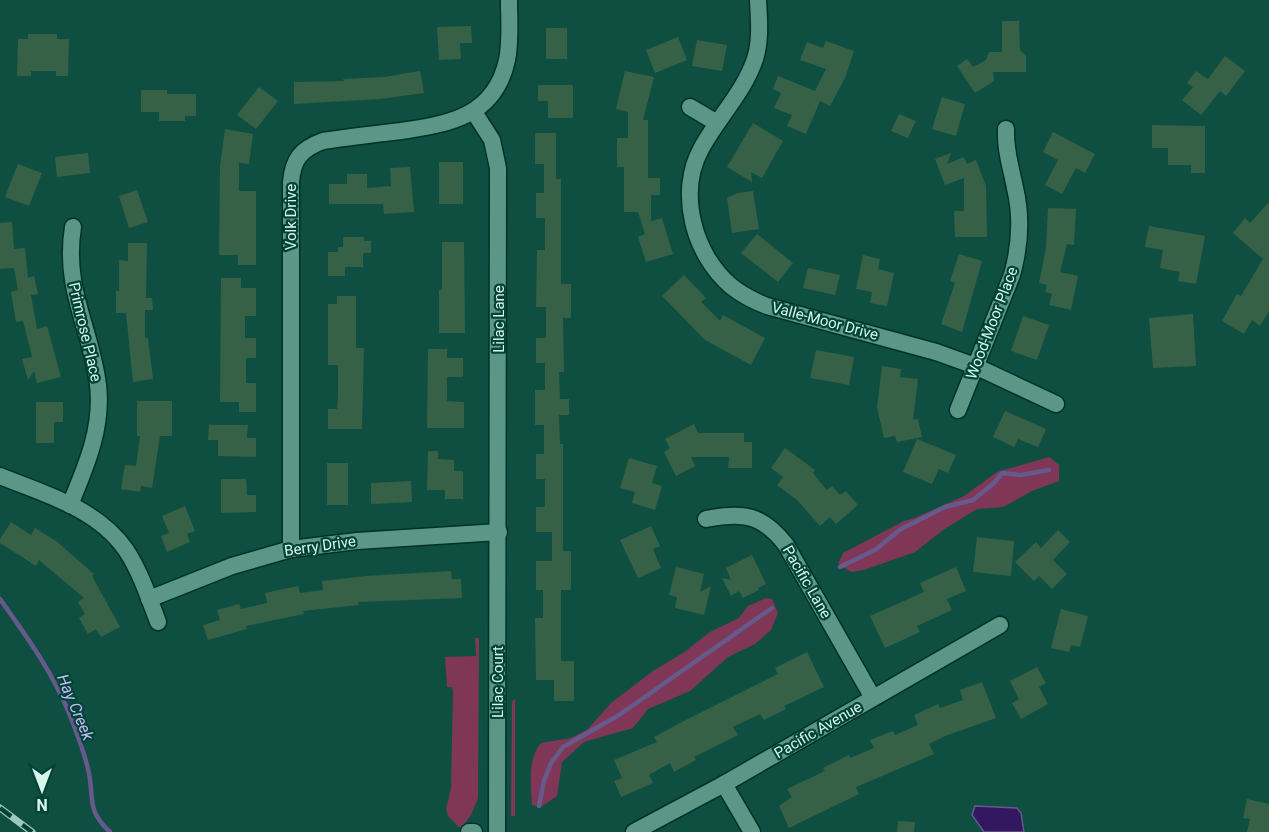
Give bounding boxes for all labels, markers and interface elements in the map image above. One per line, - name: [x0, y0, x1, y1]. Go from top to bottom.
- street label: Volk Drive: [282, 184, 300, 250]
- street label: Wood-Moor Place: [962, 264, 1022, 382]
- street label: Primrose Place: [65, 281, 105, 383]
- street label: Lilac Lane: [490, 285, 508, 353]
- street label: Valle-Moor Drive: [770, 298, 880, 344]
- street label: Berry Drive: [283, 532, 357, 560]
- street label: Pacific Lane: [779, 542, 835, 622]
- street label: Lilac Court: [489, 646, 507, 718]
- water label: Hay Creek: [53, 671, 98, 744]
- street label: Pacific Avenue: [771, 698, 865, 762]
- north arrow: [12, 760, 72, 820]
- text: N: [36, 795, 48, 814]

